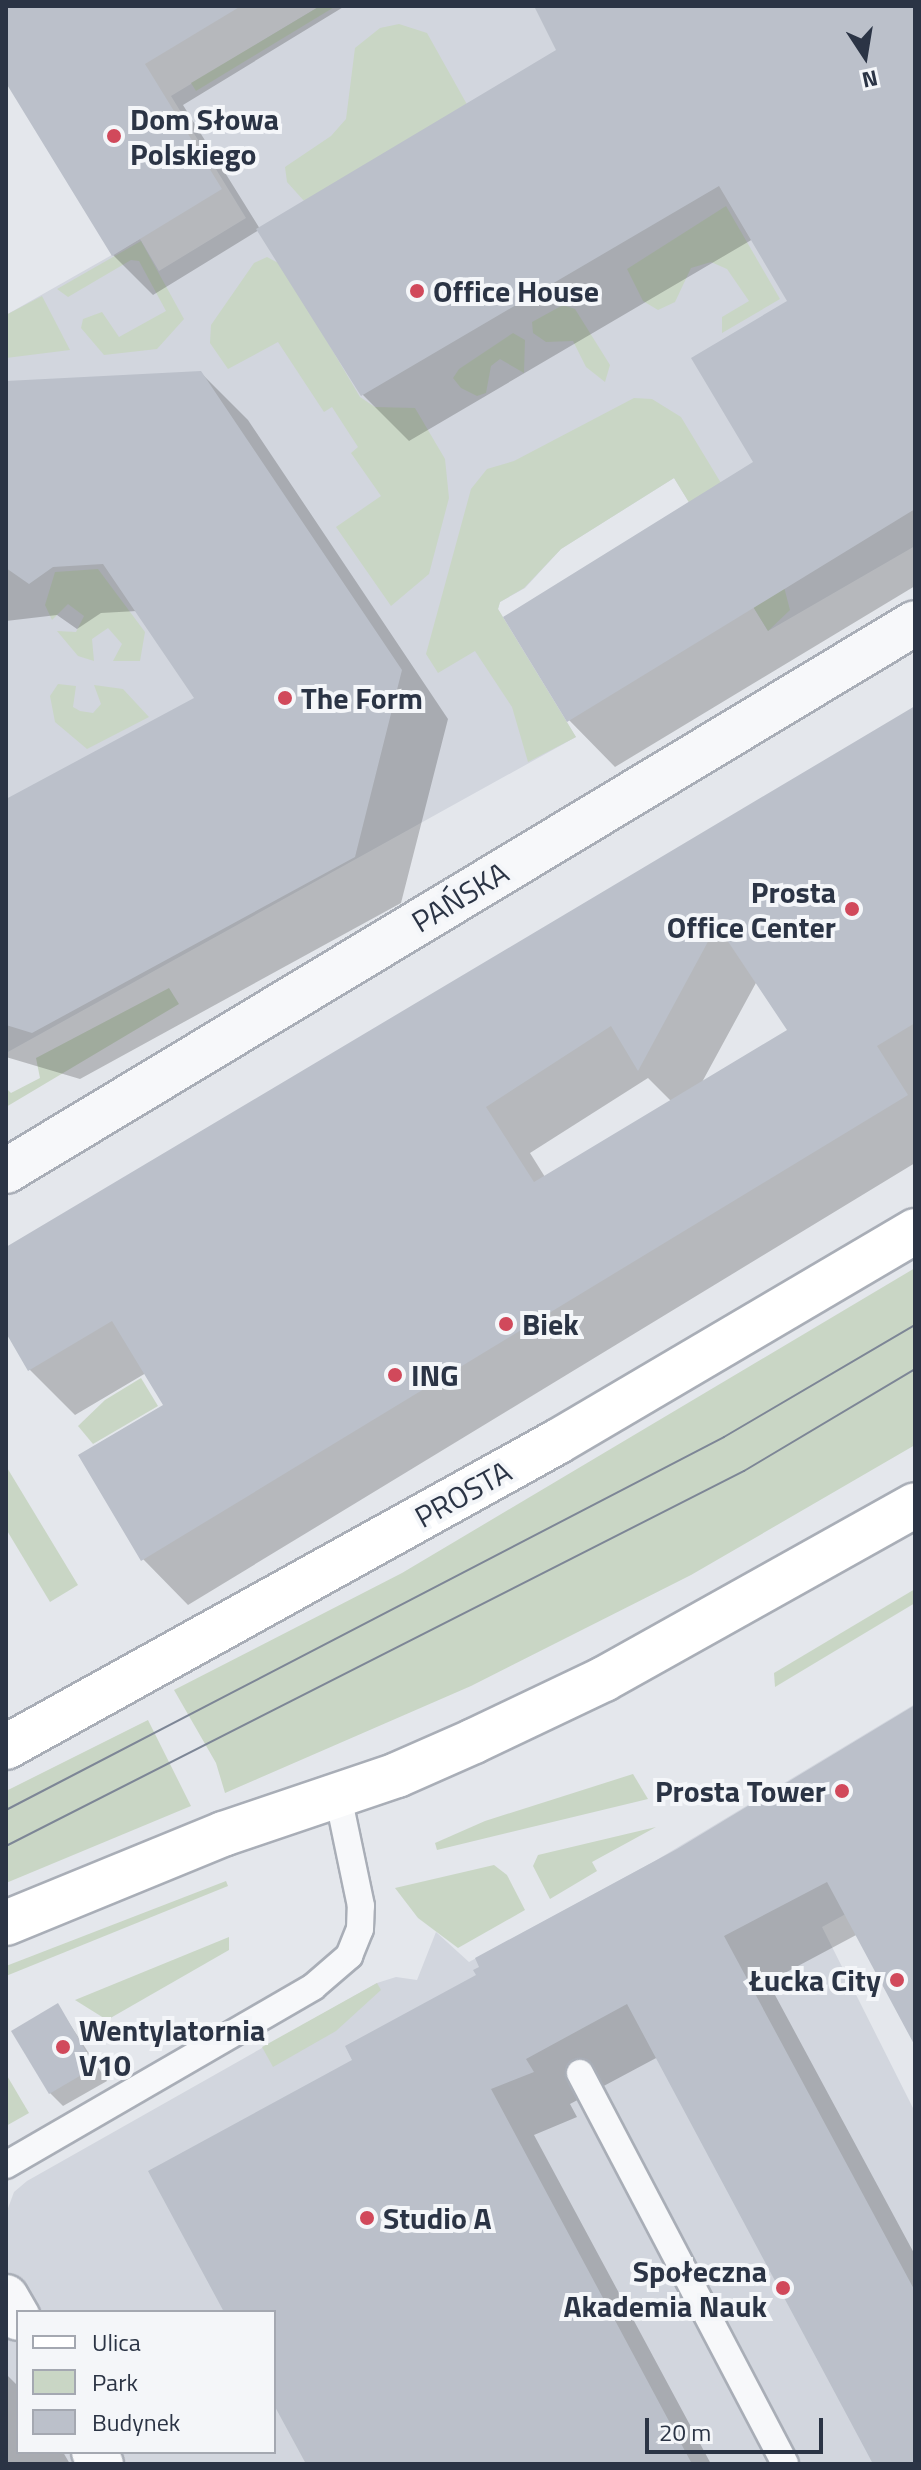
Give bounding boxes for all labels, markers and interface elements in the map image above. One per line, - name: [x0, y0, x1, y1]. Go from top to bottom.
- north arrow: [825, 16, 905, 96]
- text: N: [859, 61, 881, 98]
- place label: Dom Słowa Polskiego: [130, 101, 279, 172]
- marker: Dom Słowa Polskiego: [105, 127, 123, 145]
- place label: Office House: [433, 273, 599, 309]
- marker: Office House: [408, 282, 426, 300]
- place label: The Form: [301, 680, 423, 716]
- marker: The Form: [276, 689, 294, 707]
- street label: PAŃSKA: [405, 854, 515, 940]
- place label: Prosta Office Center: [667, 874, 836, 944]
- marker: Prosta Office Center: [843, 900, 861, 918]
- place label: Biek: [522, 1306, 579, 1342]
- marker: Biek: [497, 1315, 515, 1333]
- place label: ING: [411, 1357, 459, 1393]
- marker: ING: [386, 1366, 404, 1384]
- street label: PROSTA: [409, 1453, 517, 1535]
- place label: Prosta Tower: [655, 1773, 826, 1809]
- marker: Prosta Tower: [833, 1782, 851, 1800]
- place label: Łucka City: [749, 1962, 881, 1998]
- marker: Łucka City: [888, 1971, 906, 1989]
- place label: Wentylatornia V10: [79, 2012, 265, 2082]
- marker: Wentylatornia V10: [54, 2038, 72, 2056]
- place label: Studio A: [383, 2200, 492, 2236]
- marker: Studio A: [358, 2209, 376, 2227]
- place label: Społeczna Akademia Nauk: [563, 2253, 767, 2324]
- marker: Społeczna Akademia Nauk: [774, 2279, 792, 2297]
- legend: [16, 2310, 276, 2454]
- text: Ulica: [92, 2324, 141, 2360]
- text: Park: [92, 2364, 138, 2400]
- scale bar: [649, 2402, 827, 2452]
- text: Budynek: [92, 2404, 180, 2440]
- text: 20 m: [659, 2414, 711, 2450]

